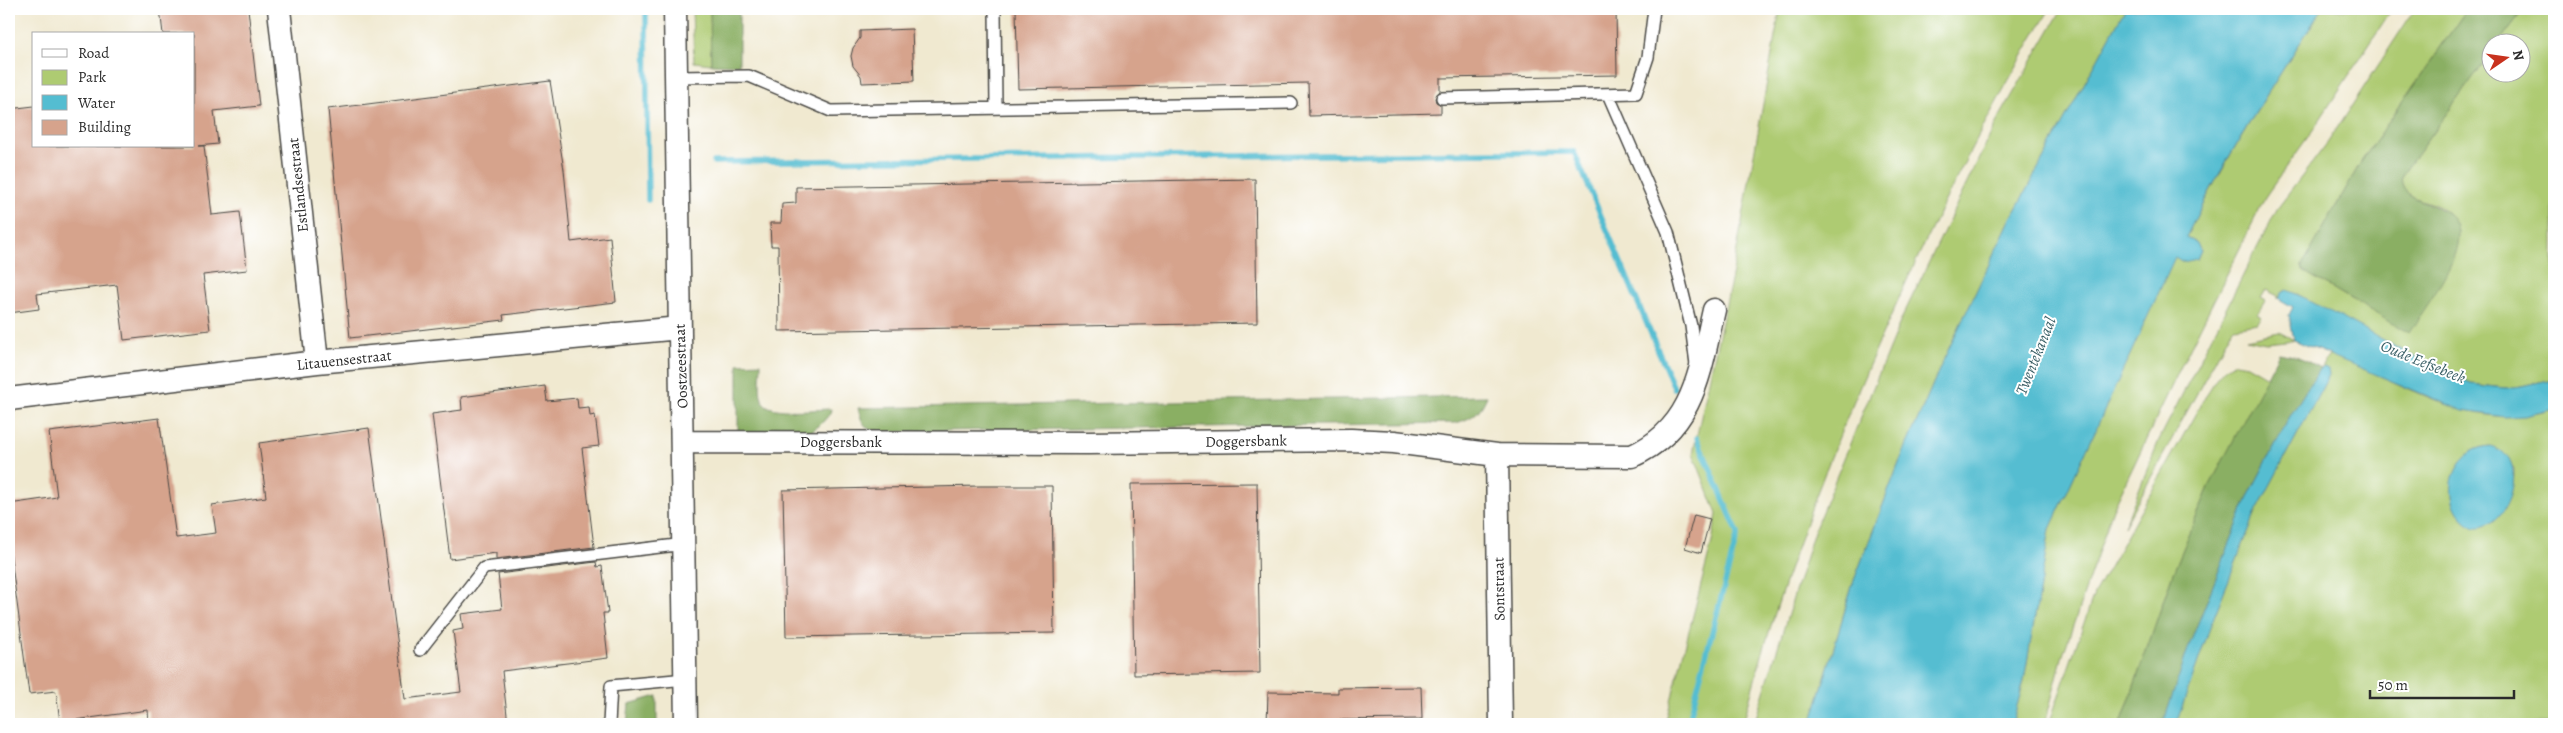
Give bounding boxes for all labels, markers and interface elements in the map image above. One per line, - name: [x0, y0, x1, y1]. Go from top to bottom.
- legend: [32, 32, 195, 148]
- north arrow: [2480, 32, 2530, 82]
- text: Road: [78, 43, 110, 63]
- text: N: [2508, 48, 2529, 62]
- text: Park: [78, 67, 107, 87]
- text: Water: [77, 93, 115, 113]
- text: Building: [78, 117, 131, 137]
- street label: Estlandsestraat: [283, 137, 313, 233]
- water label: Twentekanaal: [2010, 314, 2062, 398]
- street label: Oostzeestraat: [670, 323, 692, 409]
- water label: Oude Eefsebeek: [2377, 335, 2469, 389]
- street label: Litauensestraat: [296, 345, 392, 375]
- street label: Doggersbank: [1205, 430, 1288, 452]
- street label: Doggersbank: [800, 432, 882, 452]
- street label: Sontstraat: [1488, 557, 1510, 621]
- scale bar: [2370, 668, 2514, 700]
- text: 50 m: [2378, 675, 2408, 695]

